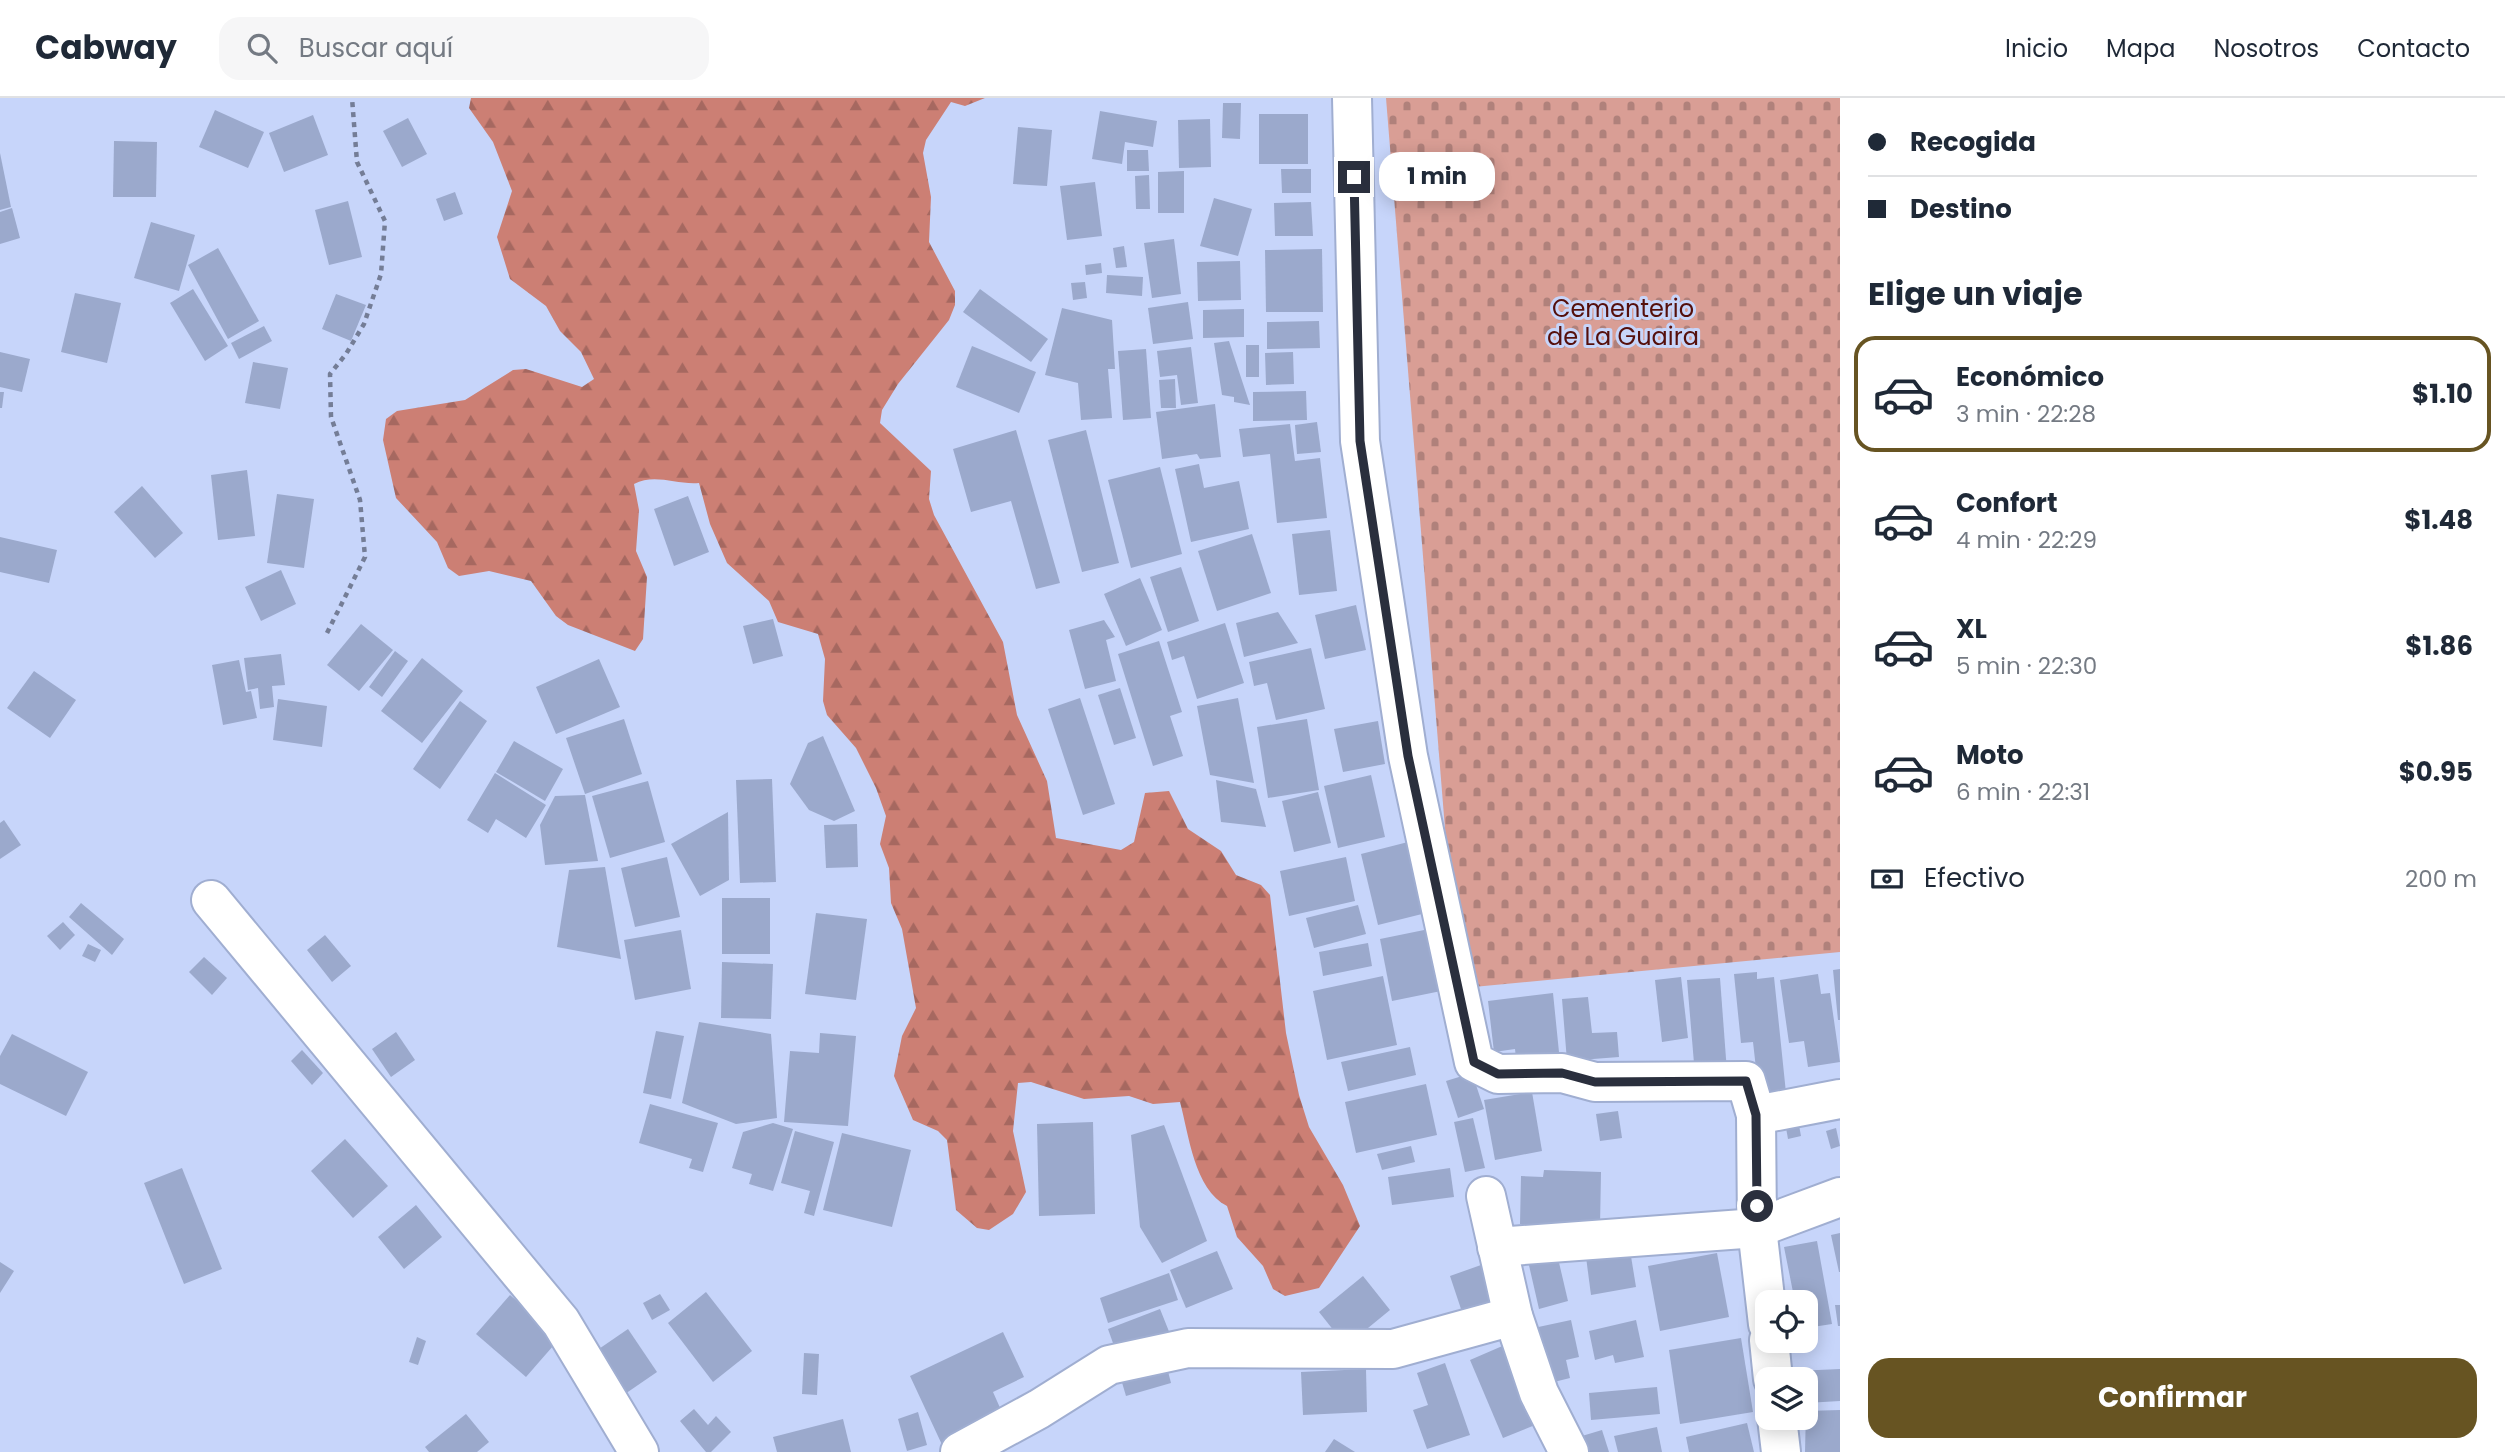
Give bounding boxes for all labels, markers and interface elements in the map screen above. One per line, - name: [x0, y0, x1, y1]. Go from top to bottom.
- search box: [219, 17, 709, 80]
- text: Cabway: [35, 24, 177, 71]
- icon: search: [243, 29, 281, 67]
- text: Buscar aquí: [299, 30, 453, 66]
- text: Inicio: [2005, 32, 2068, 65]
- text: Mapa: [2106, 32, 2175, 65]
- text: Nosotros: [2213, 32, 2319, 65]
- text: Contacto: [2357, 32, 2470, 65]
- text: Recogida: [1910, 124, 2036, 160]
- callout: 1 min: [1378, 153, 1494, 202]
- text: 1 min: [1407, 160, 1467, 192]
- route end: [1338, 161, 1370, 193]
- text: Destino: [1910, 191, 2012, 227]
- text: Elige un viaje: [1868, 271, 2083, 316]
- park label: Cementerio de La Guaira: [1547, 292, 1699, 353]
- text: Económico: [1956, 359, 2104, 395]
- icon: car: [1872, 363, 1935, 426]
- text: $1.10: [2412, 376, 2473, 412]
- text: 3 min · 22:28: [1956, 398, 2096, 430]
- text: Confort: [1956, 485, 2058, 521]
- icon: car: [1872, 489, 1935, 552]
- text: $1.48: [2404, 502, 2473, 538]
- text: 4 min · 22:29: [1956, 524, 2097, 556]
- text: XL: [1956, 611, 1987, 647]
- icon: car: [1872, 615, 1935, 678]
- text: $1.86: [2405, 628, 2473, 664]
- text: 5 min · 22:30: [1956, 650, 2097, 682]
- text: Moto: [1956, 737, 2024, 773]
- icon: car: [1872, 741, 1935, 804]
- text: $0.95: [2399, 754, 2473, 790]
- text: 6 min · 22:31: [1956, 776, 2090, 808]
- icon: cash: [1868, 860, 1906, 898]
- text: Efectivo: [1924, 860, 2025, 896]
- text: 200 m: [2405, 863, 2477, 895]
- route start: [1741, 1190, 1773, 1222]
- map controls: [1755, 1290, 1818, 1430]
- button: locate: [1755, 1290, 1818, 1353]
- button: Confirmar: [1868, 1358, 2477, 1438]
- button: layers: [1755, 1367, 1818, 1430]

